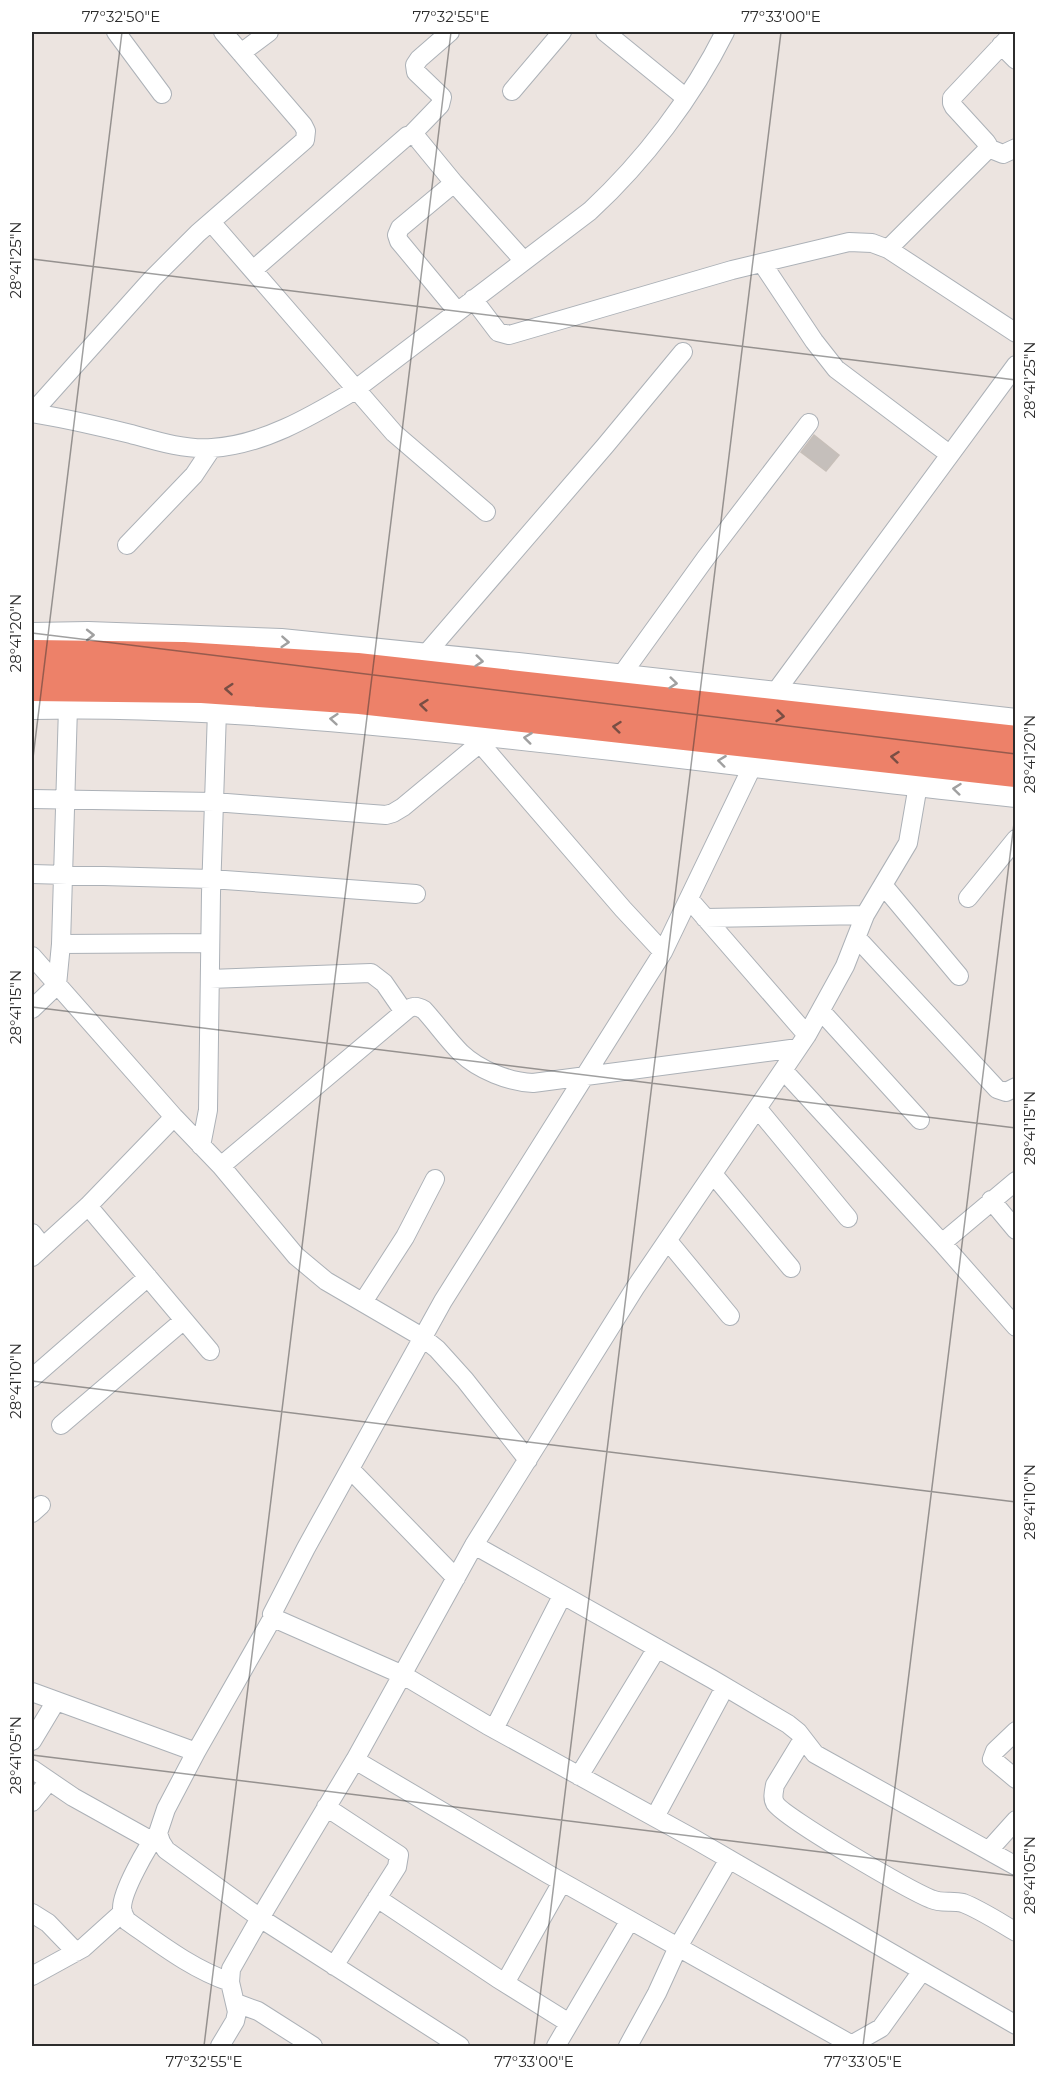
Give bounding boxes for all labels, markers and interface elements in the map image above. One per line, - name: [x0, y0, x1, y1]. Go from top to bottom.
- text: 77°32'50"E: [82, 7, 160, 26]
- text: 77°32'55"E: [413, 7, 489, 26]
- text: 77°33'00"E: [741, 7, 821, 26]
- text: 28°41'25"N: [6, 222, 25, 298]
- text: 28°41'25"N: [1020, 342, 1039, 418]
- text: 28°41'20"N: [6, 594, 25, 672]
- one-way arrow: [85, 628, 94, 641]
- one-way arrow: [280, 635, 289, 648]
- one-way arrow: [474, 654, 483, 667]
- one-way arrow: [668, 676, 677, 688]
- one-way arrow: [225, 683, 234, 696]
- one-way arrow: [419, 700, 428, 712]
- one-way arrow: [775, 709, 785, 722]
- one-way arrow: [330, 713, 339, 726]
- text: 28°41'20"N: [1020, 715, 1039, 793]
- one-way arrow: [613, 721, 622, 734]
- one-way arrow: [524, 733, 533, 745]
- one-way arrow: [890, 752, 899, 764]
- one-way arrow: [717, 756, 727, 768]
- one-way arrow: [953, 783, 962, 796]
- text: 28°41'15"N: [6, 970, 25, 1044]
- text: 28°41'15"N: [1020, 1091, 1039, 1165]
- text: 28°41'10"N: [6, 1343, 25, 1419]
- text: 28°41'10"N: [1020, 1464, 1039, 1540]
- text: 28°41'05"N: [6, 1716, 25, 1794]
- text: 28°41'05"N: [1020, 1836, 1039, 1914]
- text: 77°32'55"E: [166, 2052, 242, 2071]
- text: 77°33'00"E: [494, 2052, 574, 2071]
- text: 77°33'05"E: [824, 2052, 902, 2071]

